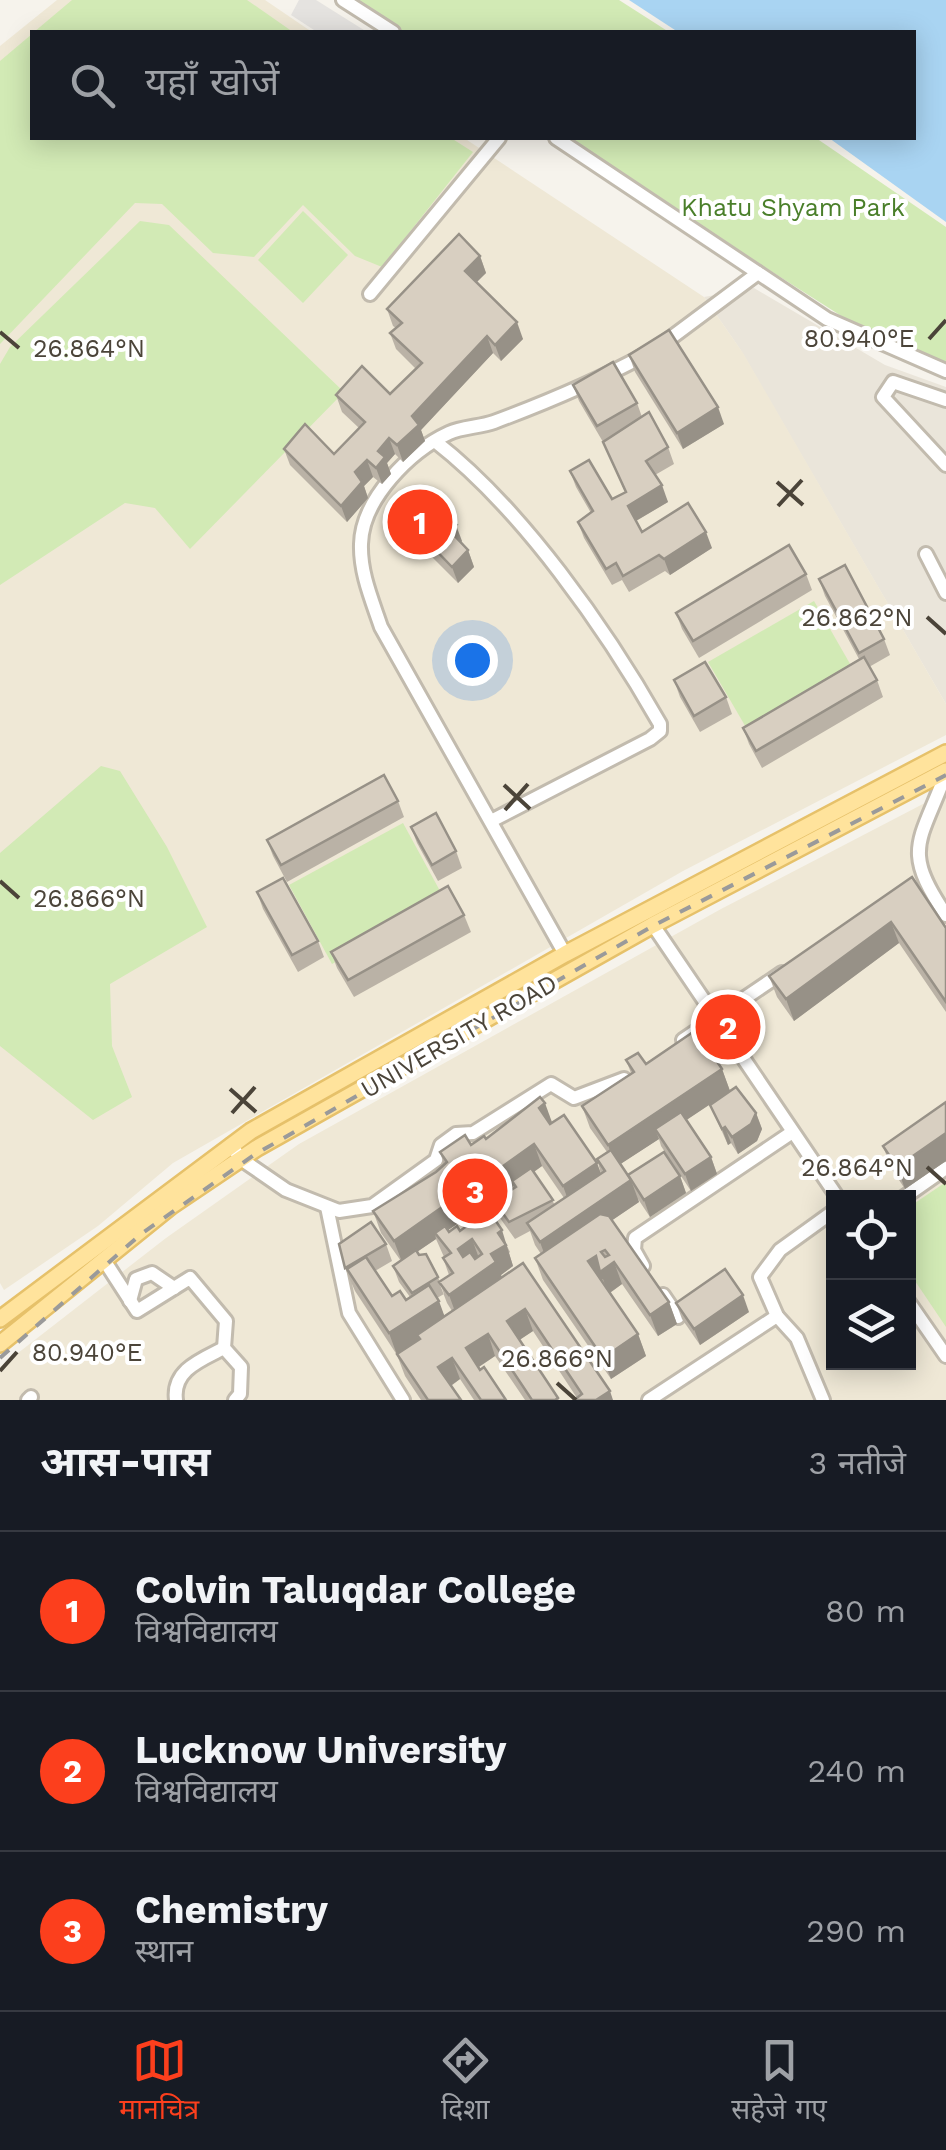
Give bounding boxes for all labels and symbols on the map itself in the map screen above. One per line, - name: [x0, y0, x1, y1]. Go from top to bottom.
- park label: Khatu Shyam Park: [681, 193, 905, 222]
- text: 80.940°E: [804, 324, 914, 353]
- text: 26.864°N: [33, 334, 145, 363]
- pin: 1: [388, 484, 452, 560]
- text: 26.862°N: [801, 603, 913, 632]
- your location: [447, 635, 498, 686]
- text: 26.866°N: [33, 884, 145, 913]
- street label: UNIVERSITY ROAD: [356, 968, 562, 1104]
- pin: 2: [696, 990, 760, 1064]
- text: 26.864°N: [801, 1153, 913, 1182]
- pin: 3: [442, 1154, 508, 1228]
- text: 80.940°E: [32, 1338, 142, 1367]
- text: 26.866°N: [501, 1344, 613, 1373]

